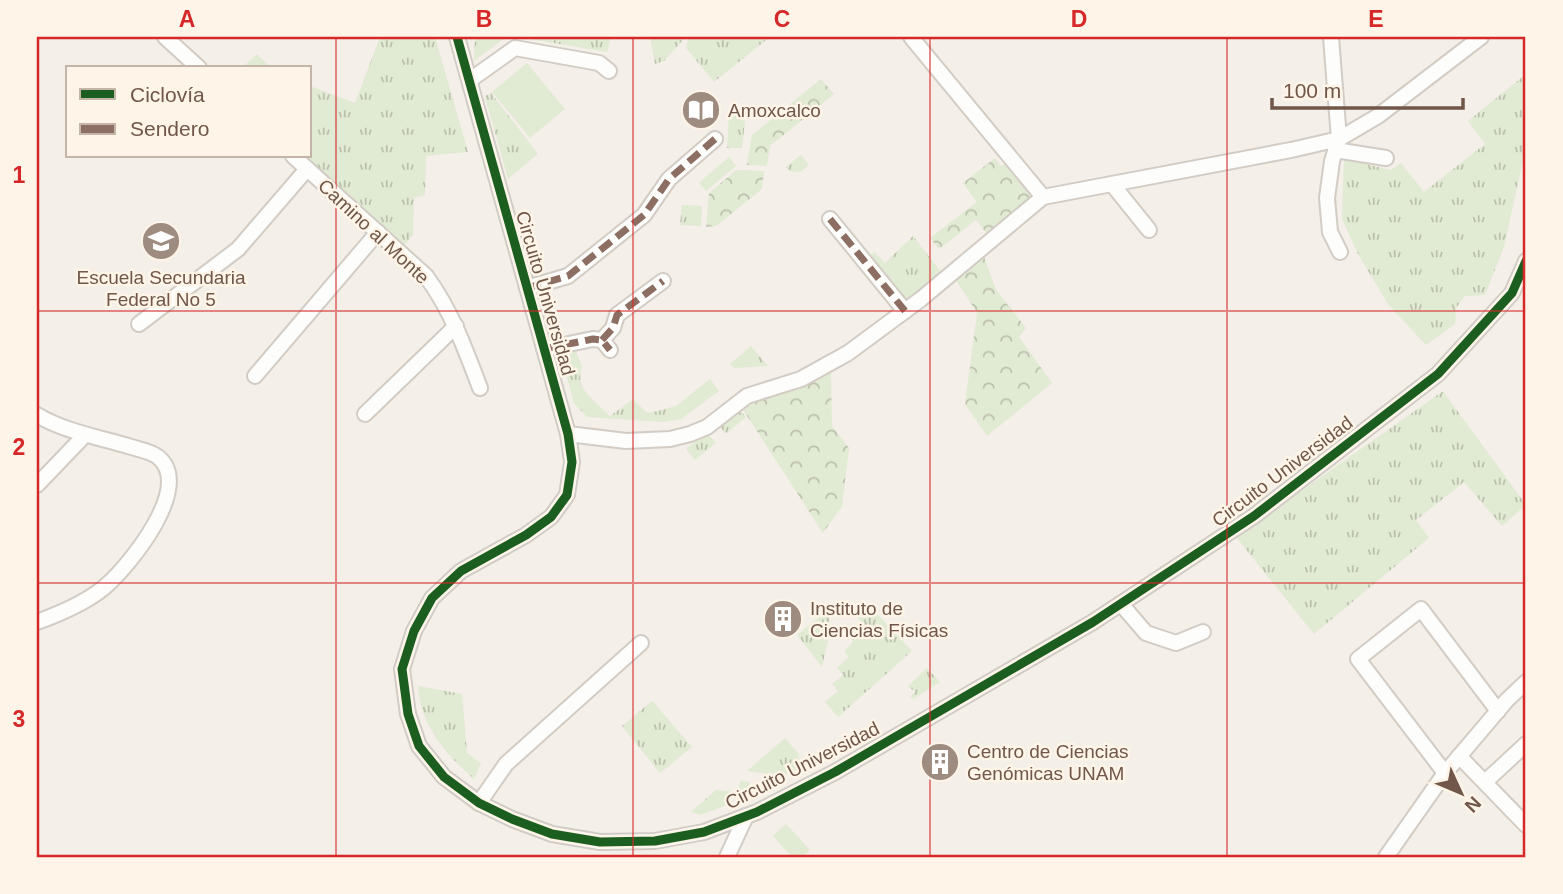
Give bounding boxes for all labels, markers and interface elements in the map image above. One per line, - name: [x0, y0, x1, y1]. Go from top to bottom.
- text: A: [179, 6, 195, 32]
- text: B: [476, 6, 492, 32]
- text: C: [774, 6, 790, 32]
- text: D: [1071, 6, 1087, 32]
- text: E: [1368, 6, 1384, 32]
- legend: [66, 66, 312, 158]
- scale bar: [1272, 66, 1463, 110]
- text: 100 m: [1283, 79, 1341, 102]
- text: Ciclovía: [130, 83, 205, 106]
- library icon: Amoxcalco: [680, 89, 722, 131]
- place label: Amoxcalco: [728, 100, 821, 121]
- text: Sendero: [130, 117, 209, 140]
- text: 1: [13, 162, 26, 188]
- street label: Camino al Monte: [314, 175, 433, 288]
- street label: Circuito Universidad: [512, 209, 579, 378]
- school or university icon: Escuela Secundaria Federal No 5: [140, 220, 182, 262]
- place label: Escuela Secundaria Federal No 5: [77, 267, 246, 310]
- street label: Circuito Universidad: [1208, 412, 1357, 531]
- text: 2: [13, 434, 25, 460]
- building icon: Instituto de Ciencias Físicas: [762, 598, 804, 640]
- place label: Instituto de Ciencias Físicas: [810, 598, 948, 641]
- text: 3: [13, 706, 25, 732]
- street label: Circuito Universidad: [722, 717, 883, 813]
- building icon: Centro de Ciencias Genómicas UNAM: [919, 741, 961, 783]
- place label: Centro de Ciencias Genómicas UNAM: [967, 741, 1129, 784]
- north arrow: [1426, 758, 1496, 828]
- text: N: [1461, 792, 1485, 817]

